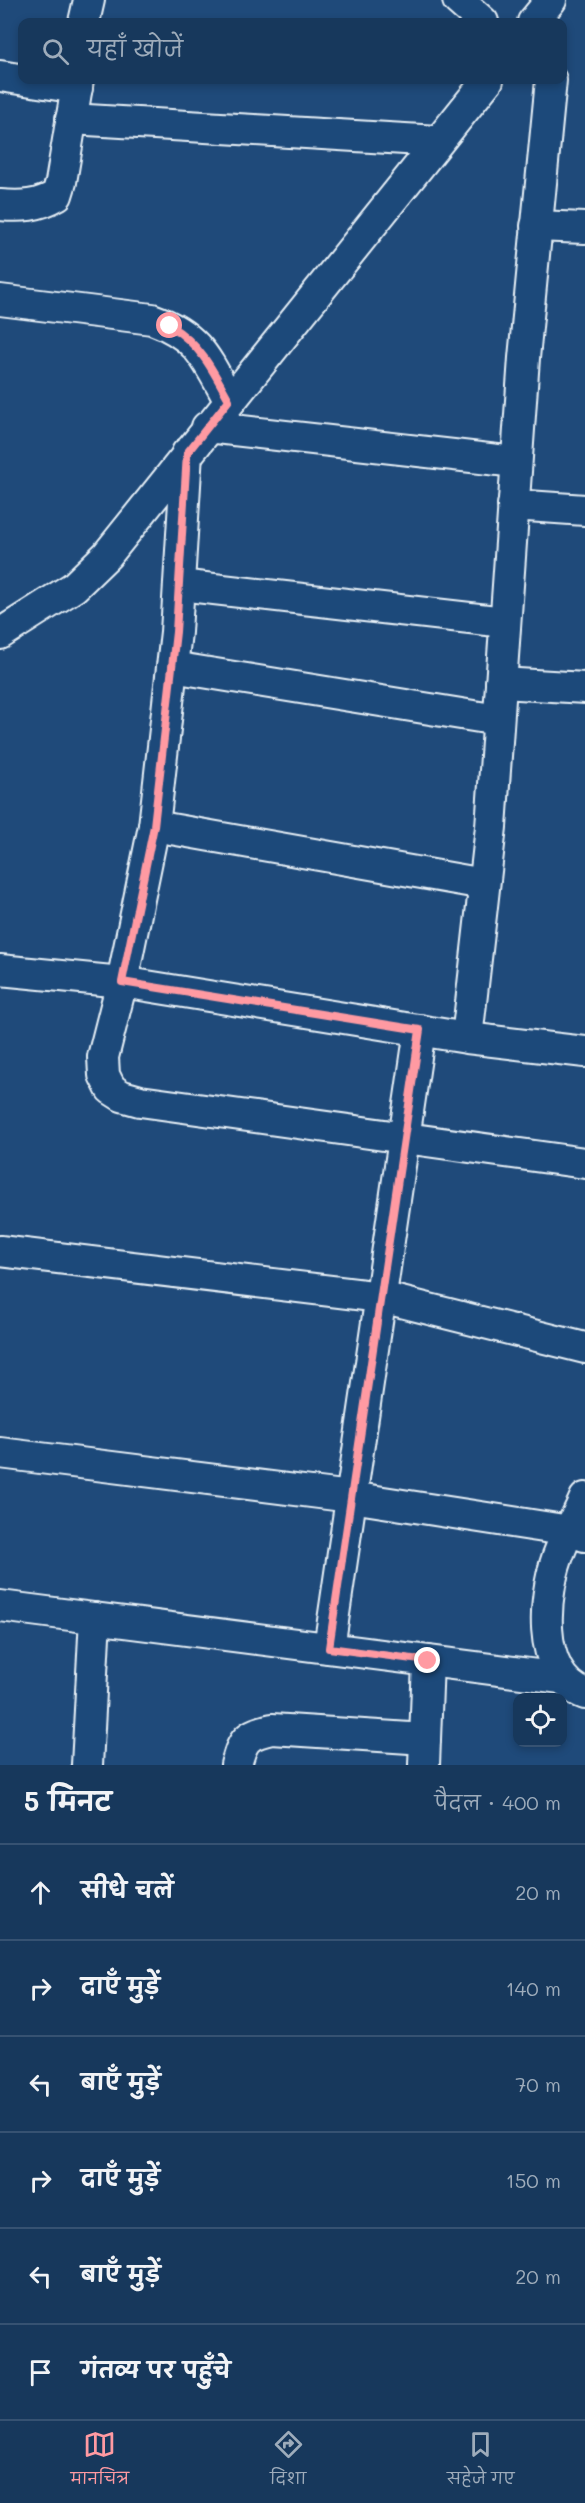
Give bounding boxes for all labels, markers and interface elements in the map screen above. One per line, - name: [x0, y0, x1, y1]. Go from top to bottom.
- search box: [18, 18, 567, 84]
- text: यहाँ खोजें: [87, 34, 183, 63]
- icon: search: [39, 35, 72, 68]
- route start: [156, 312, 182, 338]
- route end: [414, 1647, 440, 1673]
- map controls: [513, 1693, 567, 1747]
- button: locate: [513, 1693, 567, 1747]
- text: 5 मिनट: [24, 1784, 112, 1818]
- text: पैदल · 400 m: [434, 1789, 561, 1815]
- text: सीधे चलें: [81, 1875, 173, 1904]
- icon: ahead: [24, 1876, 57, 1909]
- text: 20 m: [515, 1879, 561, 1905]
- text: दाएँ मुड़ें: [81, 1971, 160, 2000]
- icon: right: [24, 1972, 57, 2005]
- text: 140 m: [506, 1975, 561, 2001]
- text: बाएँ मुड़ें: [81, 2067, 161, 2096]
- icon: left: [24, 2068, 57, 2101]
- text: 70 m: [515, 2071, 561, 2097]
- text: दाएँ मुड़ें: [81, 2163, 160, 2192]
- icon: right: [24, 2164, 57, 2197]
- text: 150 m: [506, 2167, 561, 2193]
- text: बाएँ मुड़ें: [81, 2259, 161, 2288]
- icon: left: [24, 2260, 57, 2293]
- text: 20 m: [515, 2263, 561, 2289]
- text: गंतव्य पर पहुँचे: [81, 2355, 231, 2384]
- icon: arrive: [24, 2356, 57, 2389]
- tab: मानचित्र: [70, 2428, 129, 2496]
- tab: दिशा: [270, 2428, 306, 2496]
- tab: सहेजे गए: [447, 2428, 515, 2496]

